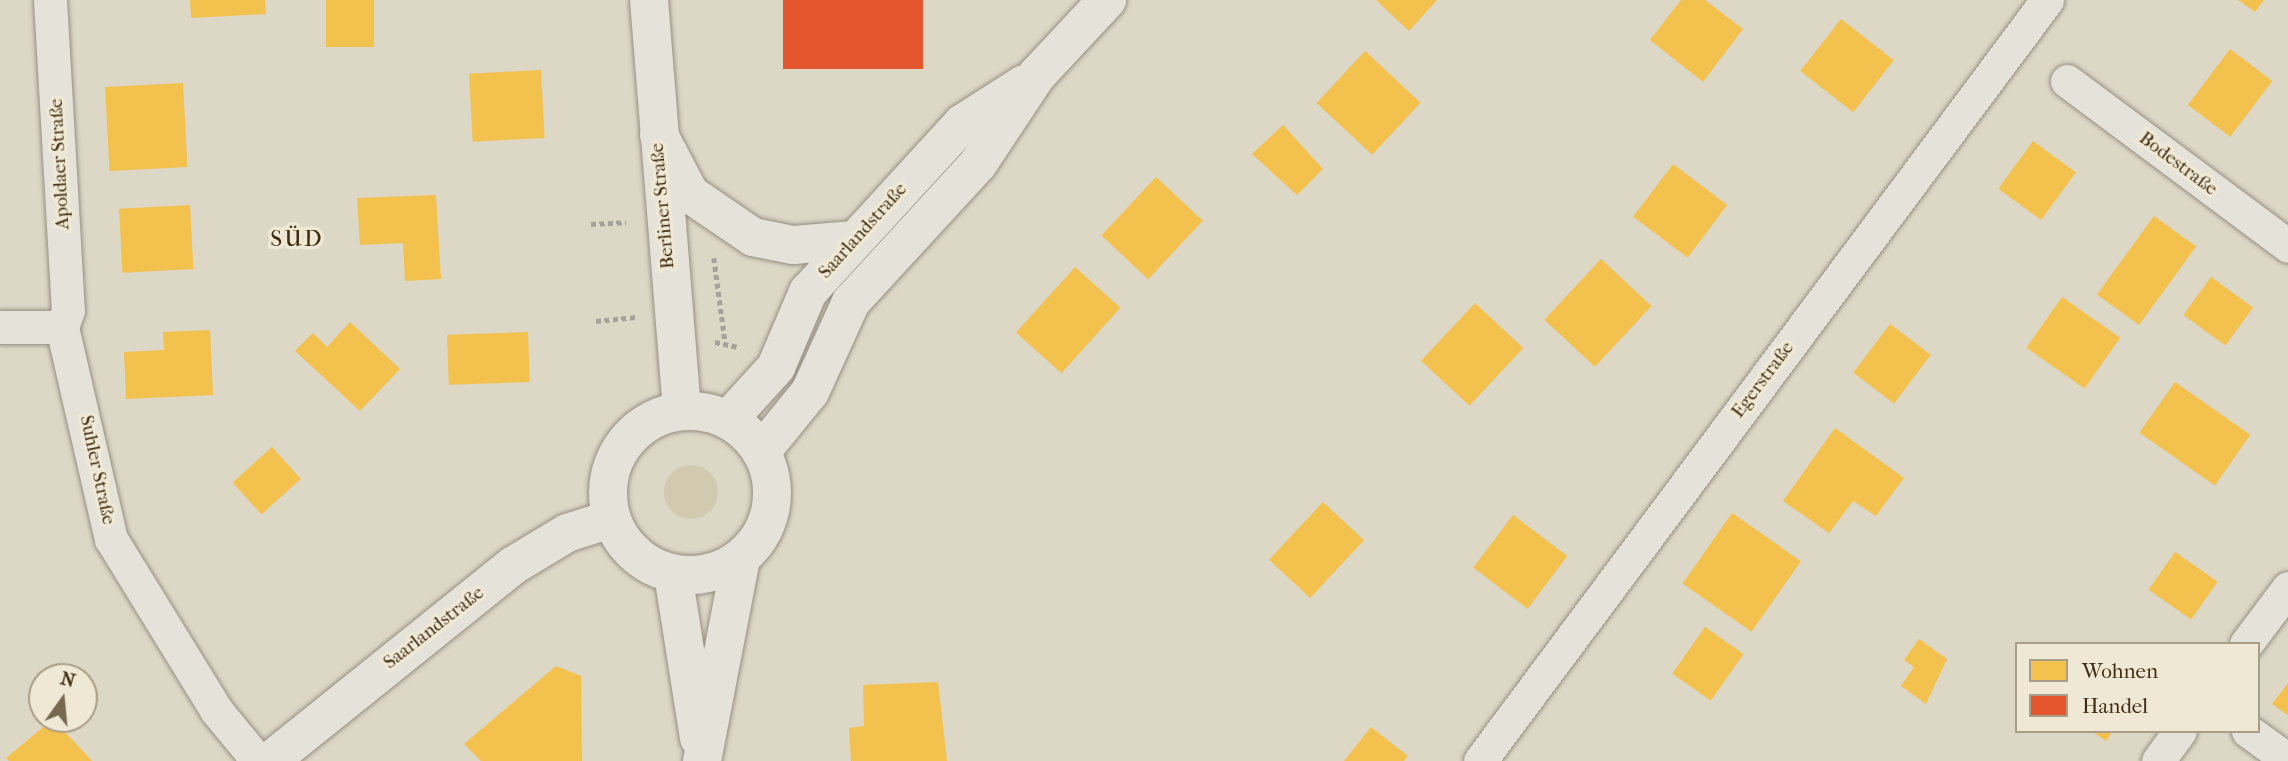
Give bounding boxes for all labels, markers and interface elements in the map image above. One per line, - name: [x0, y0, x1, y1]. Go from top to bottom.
- street label: Apoldaer Straße: [45, 98, 75, 230]
- street label: Bodestraße: [2134, 127, 2222, 201]
- street label: Berliner Straße: [646, 142, 680, 270]
- street label: Saarlandstraße: [814, 178, 912, 284]
- district label: SÜD: [271, 225, 323, 253]
- street label: Egerstraße: [1727, 337, 1799, 423]
- street label: Suhler Straße: [74, 413, 120, 527]
- street label: Saarlandstraße: [379, 582, 489, 674]
- legend: [2015, 642, 2260, 733]
- text: Wohnen: [2082, 659, 2158, 683]
- north arrow: [28, 663, 98, 733]
- text: N: [58, 667, 78, 692]
- text: Handel: [2082, 694, 2148, 718]

